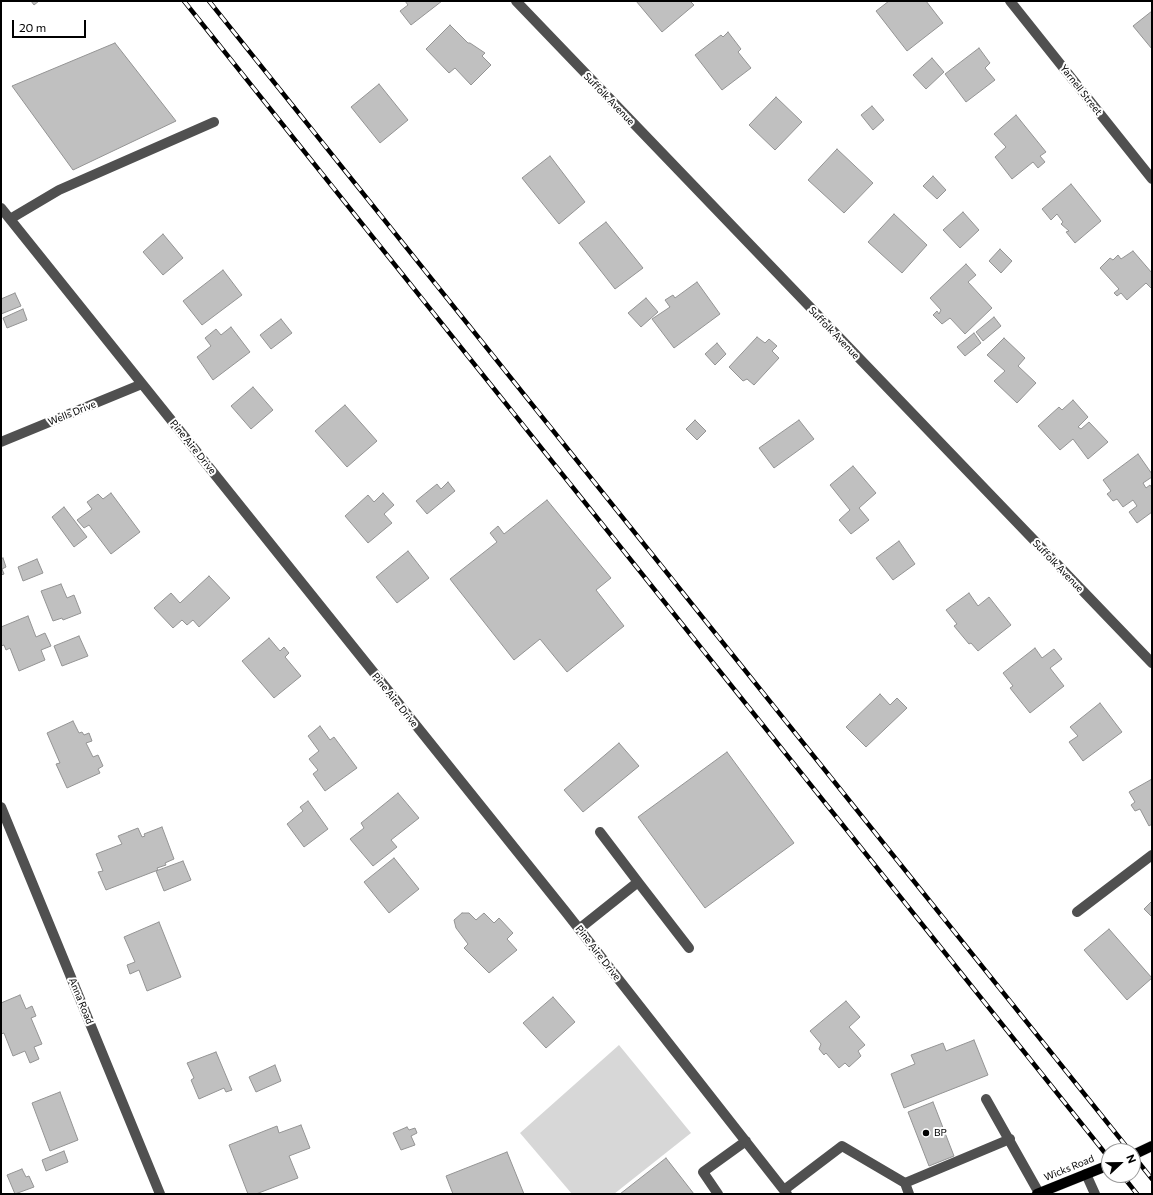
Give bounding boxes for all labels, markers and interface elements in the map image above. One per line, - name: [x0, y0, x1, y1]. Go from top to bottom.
- scale bar: [14, 12, 88, 38]
- text: 20 m: [19, 20, 46, 34]
- street label: Yarnell Street: [1057, 62, 1105, 118]
- street label: Suffolk Avenue: [581, 70, 637, 128]
- street label: Suffolk Avenue: [806, 304, 862, 362]
- street label: Wells Drive: [46, 398, 98, 428]
- street label: Pine Aire Drive: [167, 417, 219, 477]
- street label: Suffolk Avenue: [1030, 537, 1086, 595]
- street label: Pine Aire Drive: [369, 670, 421, 730]
- street label: Pine Aire Drive: [573, 923, 623, 983]
- street label: Anna Road: [66, 976, 96, 1026]
- place label: BP: [934, 1127, 947, 1139]
- marker: BP: [921, 1128, 931, 1138]
- north arrow: [1101, 1143, 1141, 1183]
- text: N: [1124, 1152, 1139, 1165]
- street label: Wicks Road: [1042, 1153, 1096, 1183]

